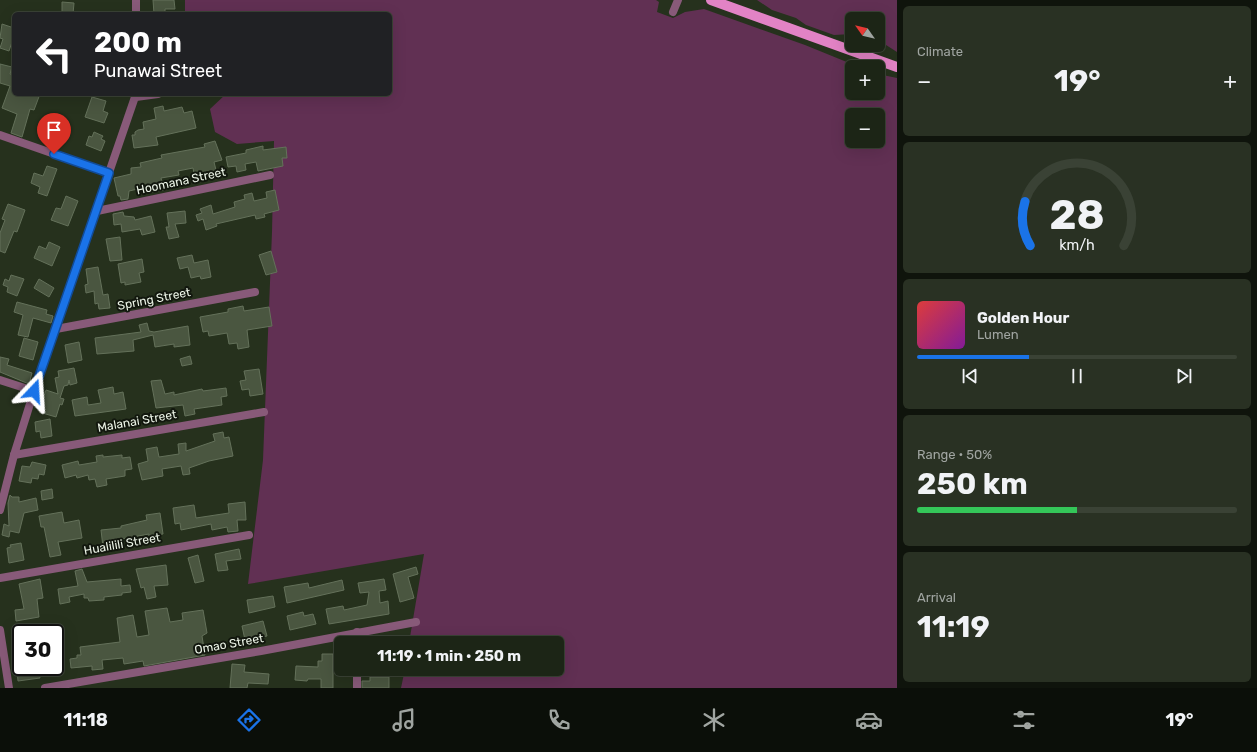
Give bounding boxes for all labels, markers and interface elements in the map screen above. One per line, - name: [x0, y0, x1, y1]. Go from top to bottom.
- north arrow: [845, 12, 885, 52]
- map controls: [845, 12, 885, 148]
- text: 200 m: [94, 26, 182, 59]
- icon: left: [28, 28, 80, 80]
- text: Climate: [917, 44, 963, 59]
- text: Punawai Street: [94, 60, 222, 82]
- button: +: [845, 60, 885, 100]
- text: 19°: [1054, 63, 1101, 99]
- text: −: [917, 68, 931, 95]
- text: +: [1223, 68, 1237, 95]
- button: −: [845, 108, 885, 148]
- pin: [37, 113, 71, 154]
- icon: arrive: [43, 119, 65, 141]
- street label: Hoomana Street: [135, 165, 227, 197]
- text: 28: [1049, 189, 1105, 238]
- text: km/h: [1059, 236, 1095, 253]
- street label: Spring Street: [116, 285, 192, 313]
- text: Golden Hour: [977, 309, 1069, 327]
- text: Lumen: [977, 327, 1019, 342]
- icon: previous: [959, 365, 981, 387]
- icon: pause: [1066, 365, 1088, 387]
- icon: next: [1173, 365, 1195, 387]
- position arrow: [13, 370, 55, 412]
- street label: Malanai Street: [96, 407, 178, 435]
- text: Range · 50%: [917, 447, 992, 462]
- text: 250 km: [917, 466, 1028, 502]
- street label: Hualilili Street: [83, 530, 162, 558]
- text: Arrival: [917, 590, 956, 605]
- text: 11:19: [917, 609, 990, 645]
- speed limit sign: 30: [12, 624, 64, 676]
- street label: Omao Street: [193, 631, 265, 657]
- text: 11:19 · 1 min · 250 m: [377, 647, 521, 665]
- icon: directions: [235, 706, 263, 734]
- icon: music: [390, 706, 418, 734]
- icon: phone: [545, 706, 573, 734]
- icon: climate: [700, 706, 728, 734]
- icon: car: [855, 706, 883, 734]
- icon: filters: [1010, 706, 1038, 734]
- text: 11:18: [64, 709, 108, 731]
- text: 19°: [1165, 709, 1193, 731]

